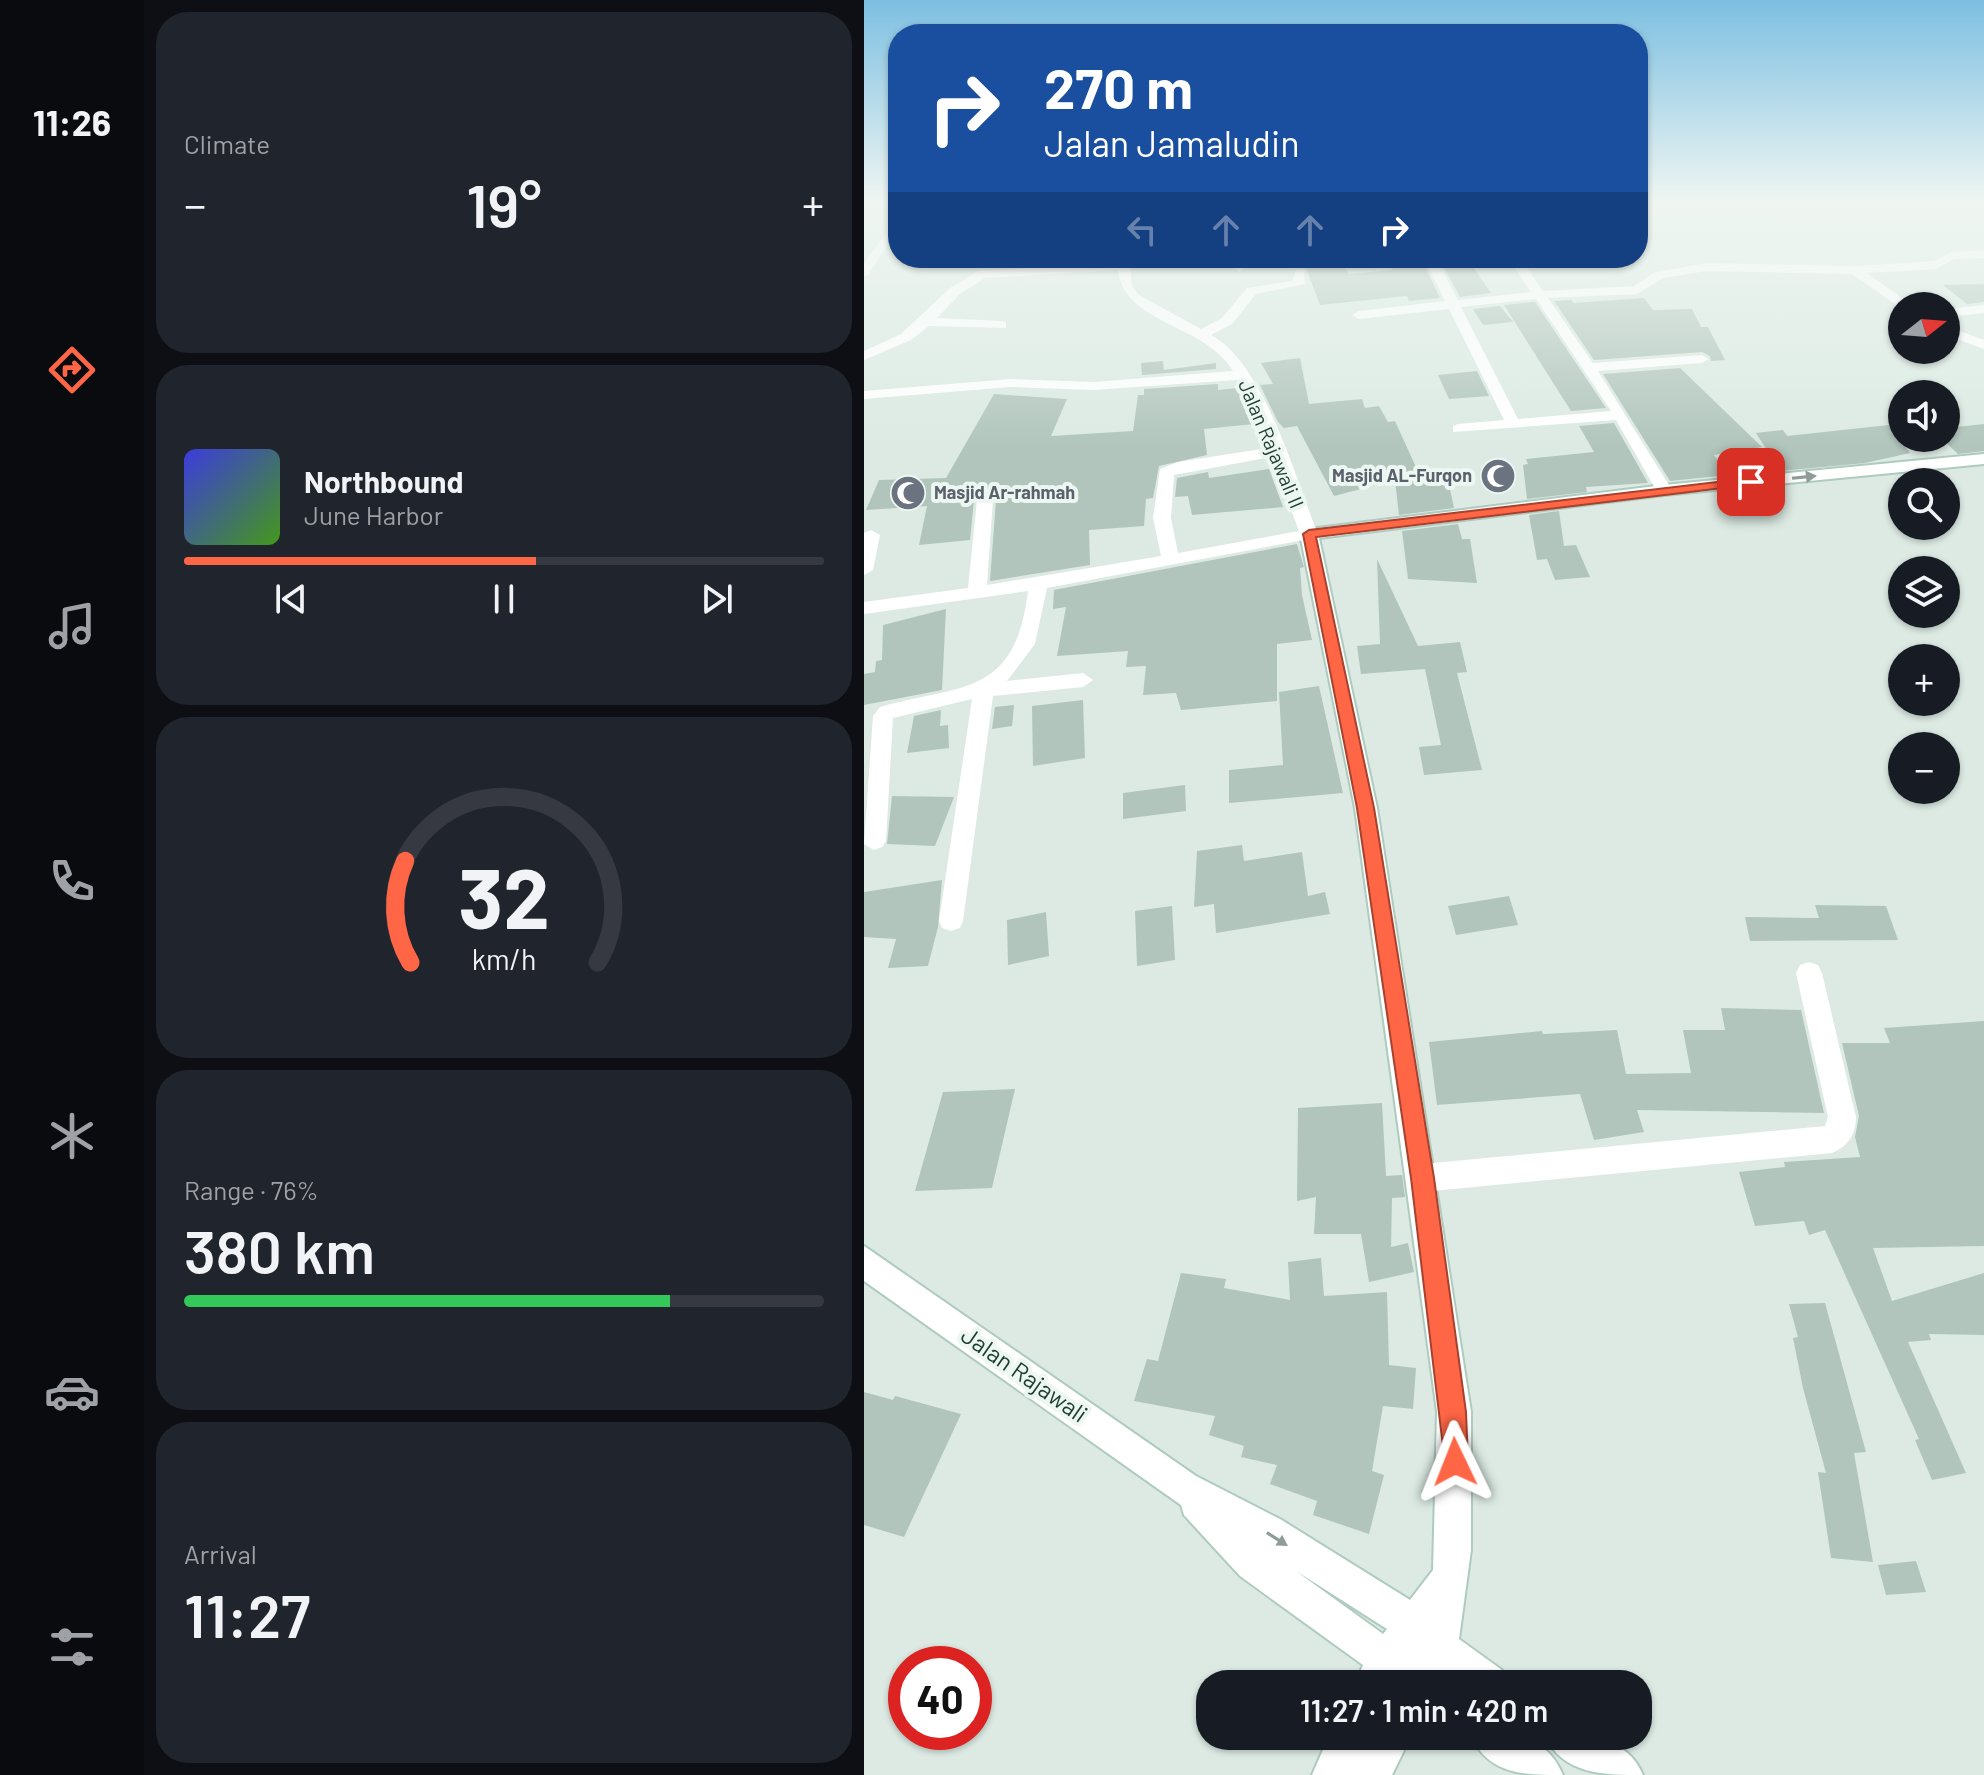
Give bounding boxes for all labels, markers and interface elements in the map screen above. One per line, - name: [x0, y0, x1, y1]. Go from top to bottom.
- text: 270 m: [1044, 53, 1193, 120]
- icon: right: [912, 56, 1016, 160]
- text: 11:26: [33, 100, 111, 143]
- text: Jalan Jamaludin: [1044, 121, 1300, 164]
- text: Climate: [184, 128, 270, 159]
- text: 19°: [466, 168, 542, 240]
- text: −: [184, 177, 206, 230]
- text: +: [802, 177, 824, 230]
- icon: left: [1120, 208, 1164, 252]
- icon: ahead: [1204, 208, 1248, 252]
- icon: ahead: [1288, 208, 1332, 252]
- icon: right: [1372, 208, 1416, 252]
- north arrow: [1888, 292, 1960, 364]
- map controls: [1888, 292, 1960, 804]
- icon: directions: [44, 342, 100, 398]
- street label: Jalan Rajawali II: [1234, 376, 1310, 511]
- button: sound: [1888, 380, 1960, 452]
- pin: [1717, 448, 1785, 516]
- mosque icon: Masjid AL-Furqon: [1479, 457, 1517, 495]
- icon: arrive: [1729, 460, 1773, 504]
- text: Northbound: [304, 463, 463, 499]
- place label: Masjid AL-Furqon: [1332, 464, 1472, 486]
- button: search: [1888, 468, 1960, 540]
- one-way arrow: [1792, 470, 1817, 483]
- mosque icon: Masjid Ar-rahmah: [889, 474, 927, 512]
- place label: Masjid Ar-rahmah: [934, 481, 1075, 503]
- text: June Harbor: [304, 499, 443, 530]
- button: layers: [1888, 556, 1960, 628]
- icon: previous: [269, 577, 313, 621]
- icon: pause: [482, 577, 526, 621]
- icon: next: [695, 577, 739, 621]
- icon: music: [44, 598, 100, 654]
- button: +: [1888, 644, 1960, 716]
- button: −: [1888, 732, 1960, 804]
- text: 32: [458, 846, 550, 946]
- icon: phone: [44, 853, 100, 909]
- text: km/h: [472, 942, 536, 977]
- icon: climate: [44, 1108, 100, 1164]
- text: Range · 76%: [184, 1174, 319, 1205]
- text: 380 km: [184, 1214, 375, 1286]
- street label: Jalan Rajawali: [956, 1320, 1094, 1428]
- icon: car: [44, 1364, 100, 1420]
- position arrow: [1413, 1420, 1497, 1504]
- one-way arrow: [1266, 1532, 1288, 1546]
- text: Arrival: [184, 1538, 257, 1569]
- text: 11:27: [184, 1578, 310, 1650]
- icon: filters: [44, 1619, 100, 1675]
- speed limit sign: 40: [888, 1646, 992, 1750]
- text: 11:27 · 1 min · 420 m: [1300, 1692, 1548, 1728]

